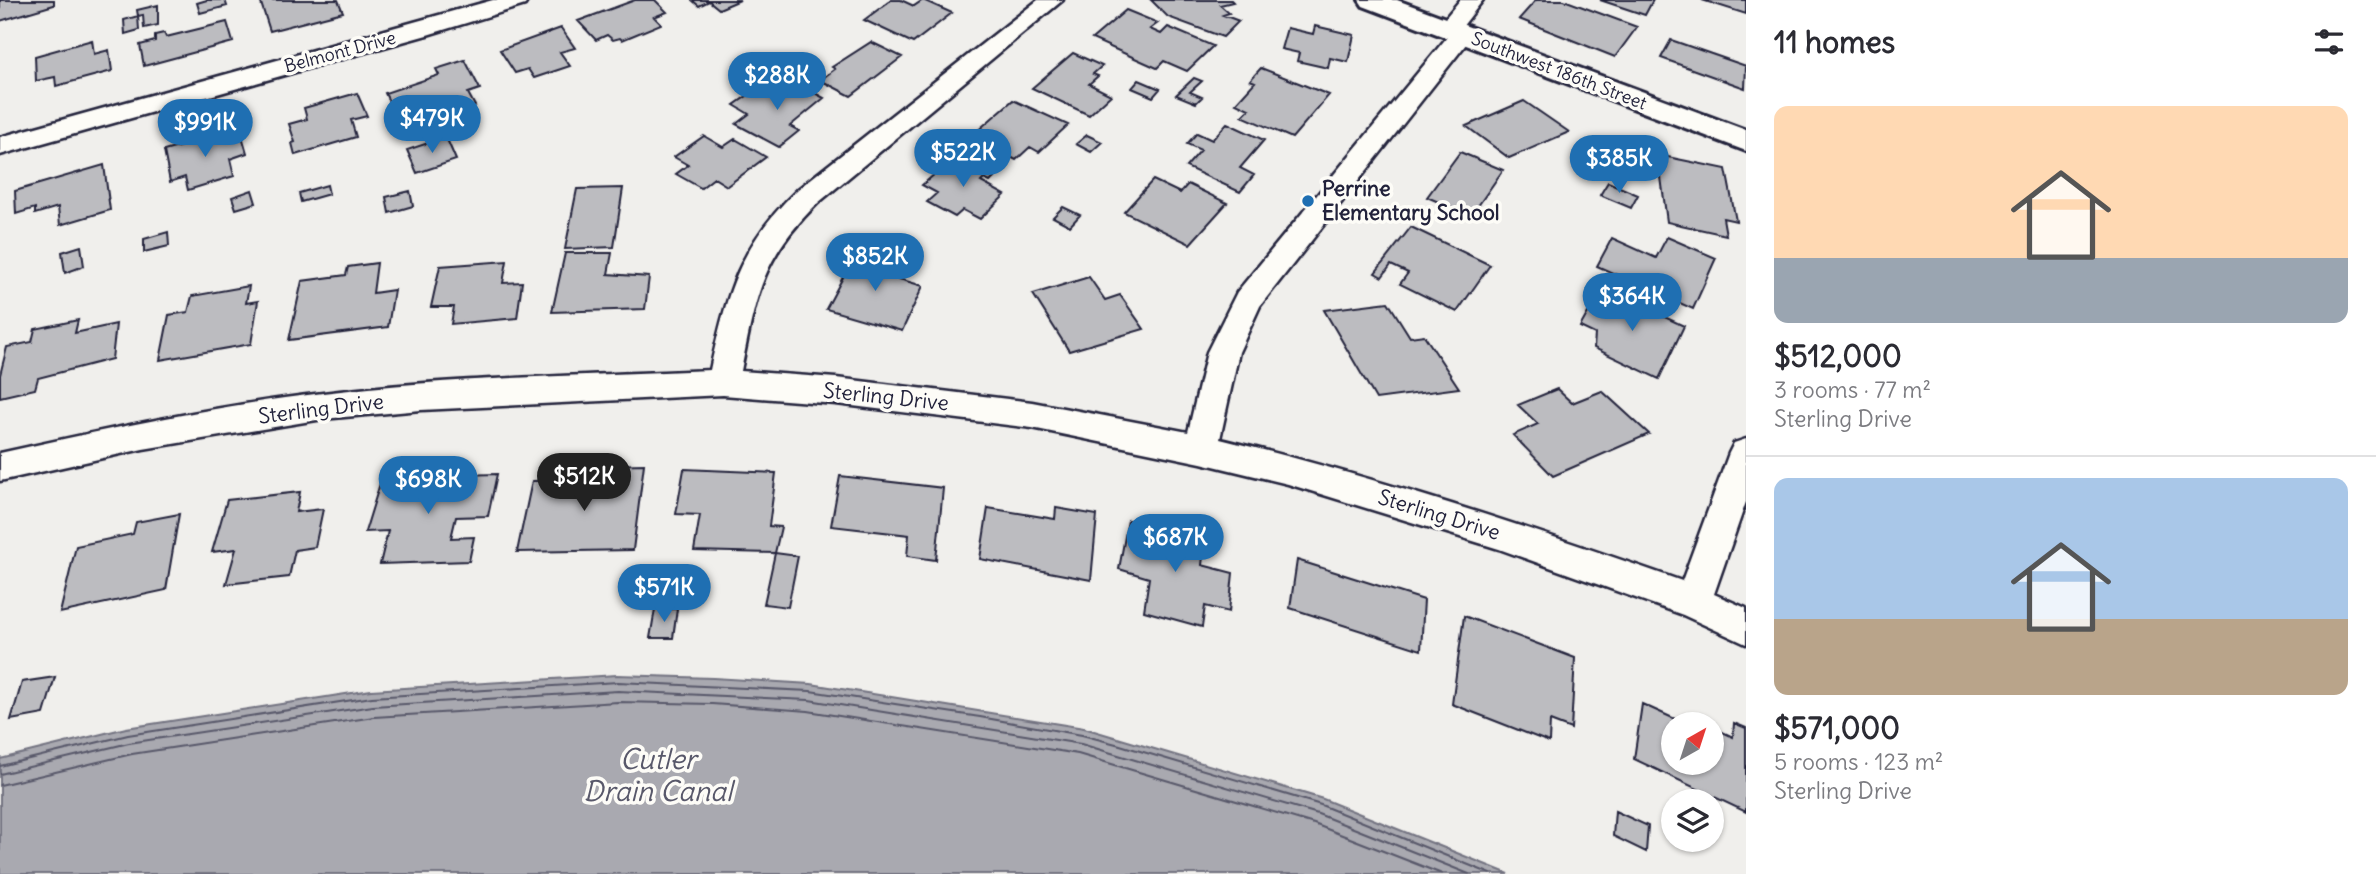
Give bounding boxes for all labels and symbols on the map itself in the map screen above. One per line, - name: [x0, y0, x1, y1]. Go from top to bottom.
- street label: Belmont Drive: [282, 26, 398, 77]
- street label: Southwest 186th Street: [1468, 26, 1650, 115]
- pin: $288K: [728, 52, 826, 112]
- pin: $479K: [383, 96, 481, 155]
- pin: $991K: [156, 100, 254, 159]
- pin: $522K: [914, 130, 1012, 189]
- pin: $385K: [1570, 136, 1668, 195]
- place label: Perrine Elementary School: [1322, 175, 1499, 226]
- marker: Perrine Elementary School: [1300, 193, 1316, 209]
- pin: $852K: [826, 233, 924, 293]
- pin: $364K: [1583, 274, 1681, 333]
- street label: Sterling Drive: [822, 376, 950, 417]
- street label: Sterling Drive: [257, 387, 385, 430]
- pin: $512K: [535, 454, 633, 513]
- pin: $698K: [379, 456, 477, 516]
- street label: Sterling Drive: [1375, 483, 1503, 546]
- pin: $687K: [1126, 514, 1224, 574]
- pin: $571K: [615, 564, 713, 624]
- north arrow: [1661, 712, 1724, 775]
- water label: Cutler Drain Canal: [584, 741, 736, 809]

